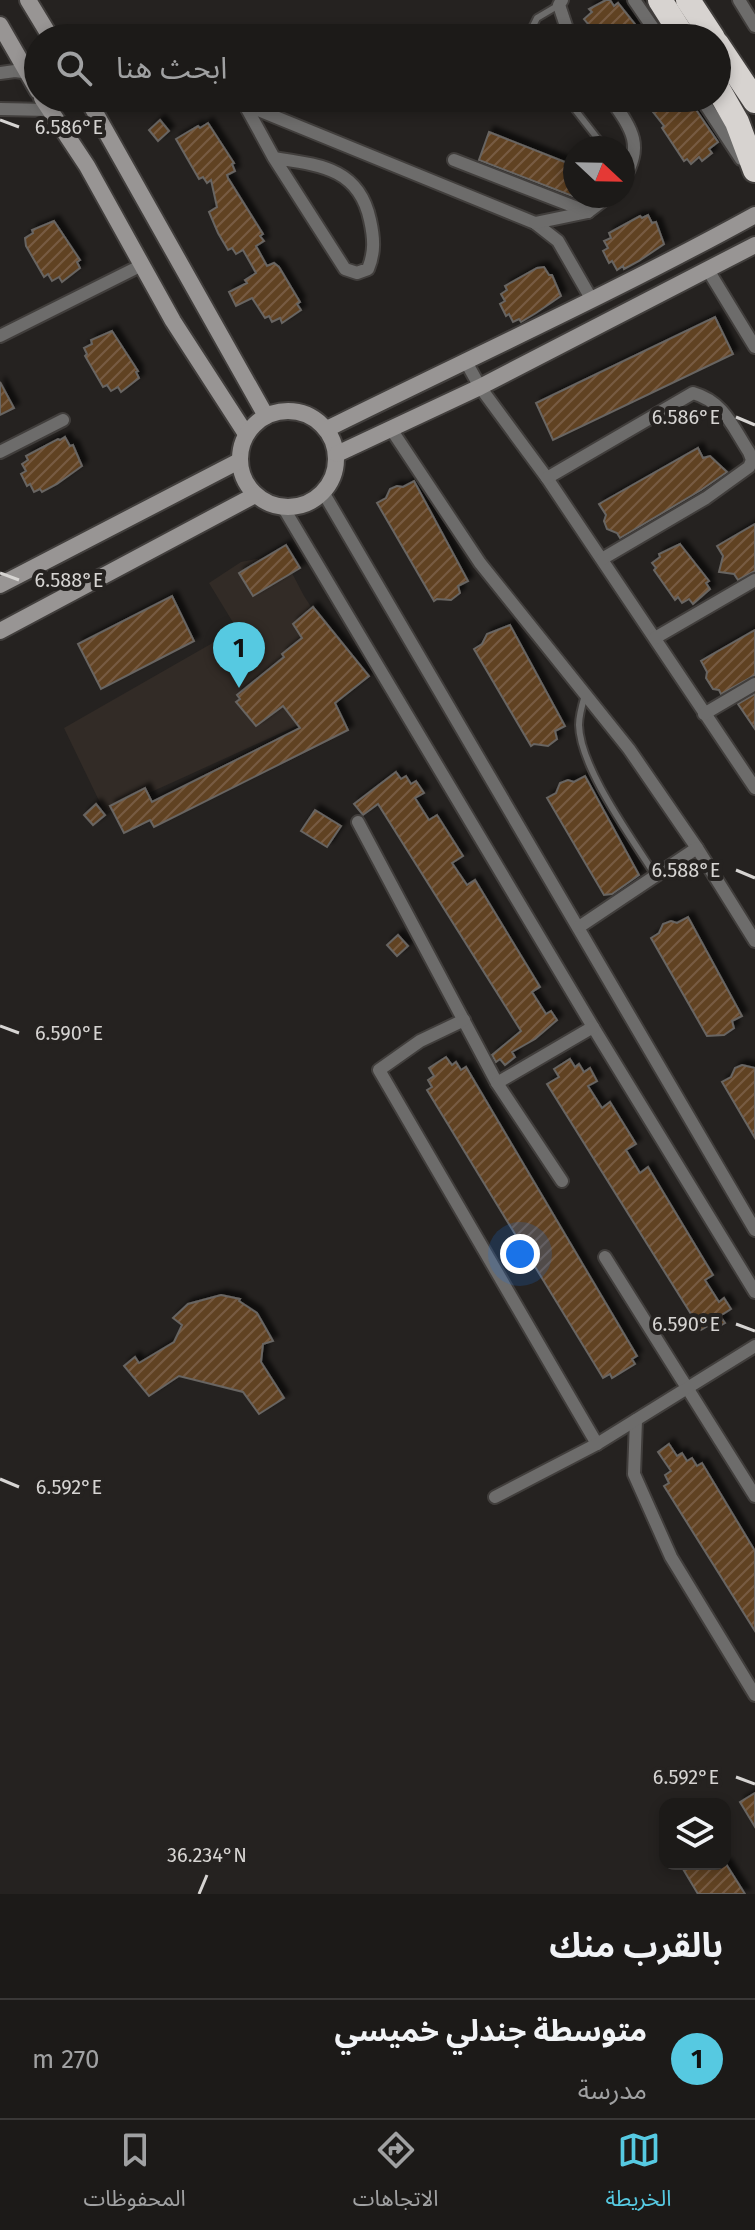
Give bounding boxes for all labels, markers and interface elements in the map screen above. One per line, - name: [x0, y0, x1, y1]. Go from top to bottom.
- search box: [24, 24, 731, 112]
- icon: search: [52, 46, 96, 90]
- text: ابحث هنا: [116, 50, 227, 86]
- text: 6.586°E: [35, 115, 103, 139]
- north arrow: [563, 136, 635, 208]
- text: 6.586°E: [652, 405, 720, 429]
- text: 6.588°E: [35, 568, 103, 592]
- pin: 1: [213, 622, 265, 688]
- text: 6.588°E: [652, 858, 720, 882]
- text: 6.590°E: [35, 1021, 103, 1045]
- your location: [500, 1234, 540, 1274]
- text: 6.590°E: [652, 1312, 720, 1336]
- text: 6.592°E: [36, 1475, 102, 1499]
- text: 6.592°E: [653, 1765, 719, 1789]
- map controls: [659, 1798, 731, 1870]
- button: layers: [659, 1798, 731, 1870]
- text: 36.234°N: [167, 1843, 247, 1867]
- text: بالقرب منك: [549, 1925, 723, 1966]
- text: متوسطة جندلي خميسي: [334, 2013, 647, 2049]
- text: 270 m: [32, 2044, 100, 2075]
- text: 1: [691, 2044, 703, 2075]
- text: مدرسة: [578, 2075, 647, 2106]
- tab: المحفوظات: [84, 2128, 186, 2222]
- tab: الاتجاهات: [353, 2128, 439, 2222]
- tab: الخريطة: [606, 2128, 672, 2222]

